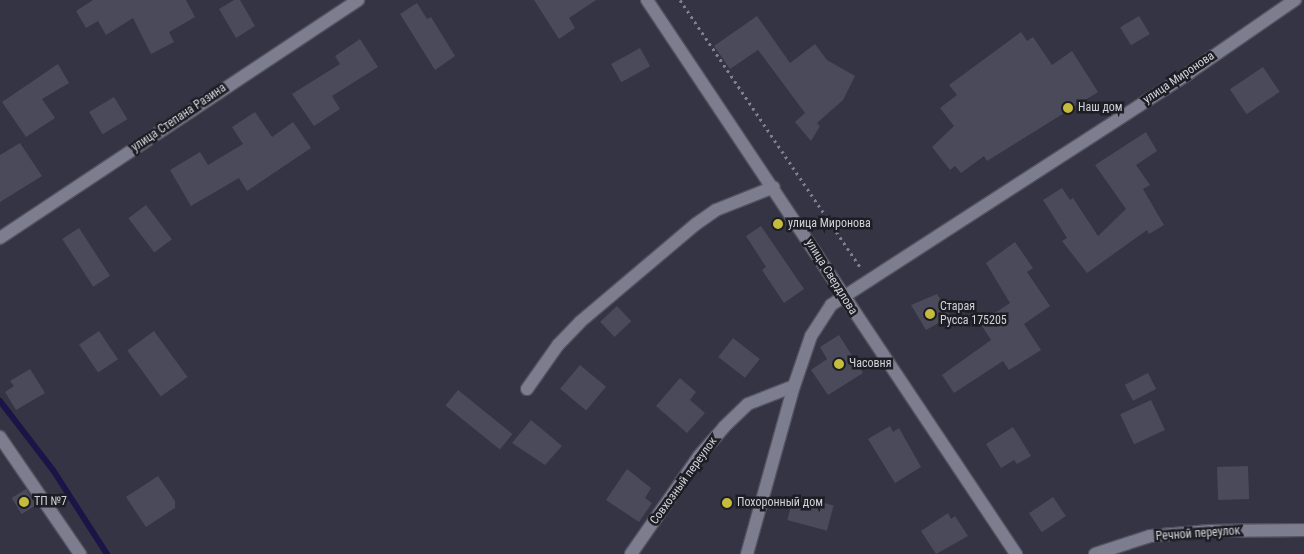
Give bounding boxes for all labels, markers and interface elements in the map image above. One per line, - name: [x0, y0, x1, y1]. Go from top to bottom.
- street label: улица Миронова: [1141, 49, 1217, 107]
- street label: улица Степана Разина: [129, 81, 229, 155]
- place label: Наш дом: [1078, 101, 1123, 115]
- marker: Наш дом: [1062, 102, 1074, 114]
- place label: улица Миронова: [788, 217, 871, 231]
- marker: улица Миронова: [772, 218, 784, 230]
- street label: улица Свердлова: [802, 237, 860, 317]
- place label: Старая Русса 175205: [940, 300, 1007, 328]
- marker: Старая Русса 175205: [924, 308, 936, 320]
- place label: Часовня: [849, 357, 891, 371]
- marker: Часовня: [833, 358, 845, 370]
- street label: Совхозный переулок: [647, 435, 721, 527]
- place label: ТП №7: [34, 495, 67, 509]
- marker: ТП №7: [18, 496, 30, 508]
- place label: Похоронный дом: [737, 496, 823, 510]
- marker: Похоронный дом: [721, 497, 733, 509]
- street label: Речной переулок: [1155, 524, 1241, 544]

